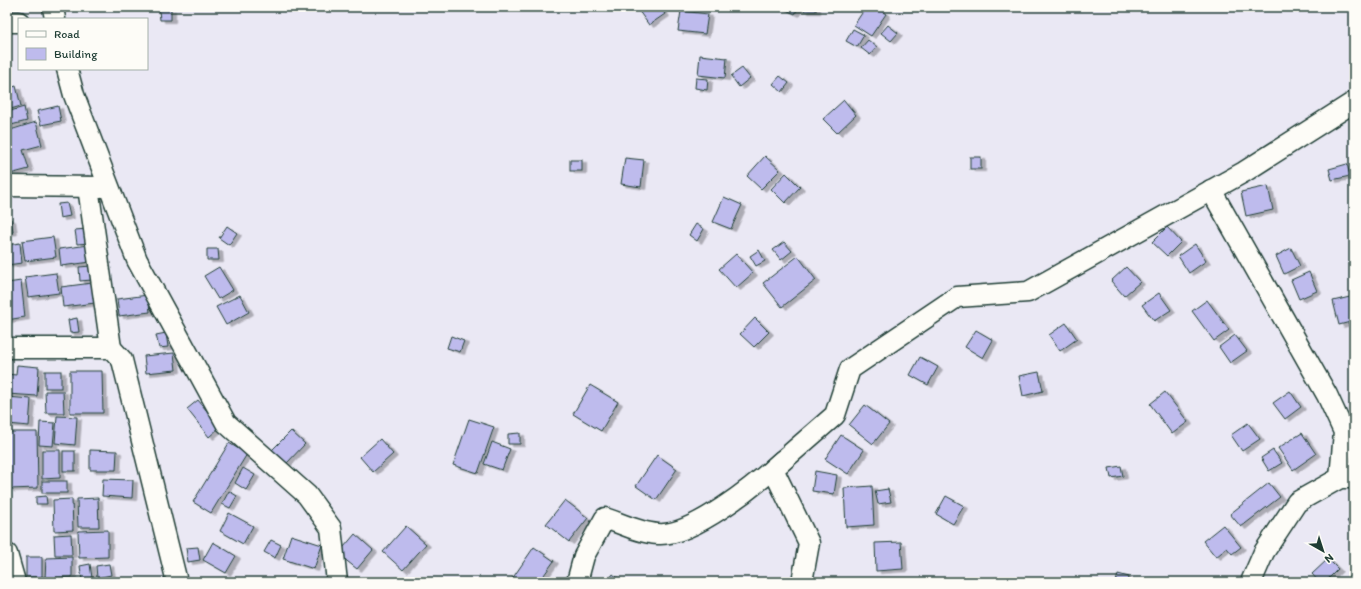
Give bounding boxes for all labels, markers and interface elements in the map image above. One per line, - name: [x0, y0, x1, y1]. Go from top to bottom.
- legend: [18, 18, 148, 70]
- text: Road: [54, 27, 80, 41]
- text: Building: [54, 47, 98, 61]
- north arrow: [1303, 531, 1343, 571]
- text: N: [1322, 551, 1336, 566]

